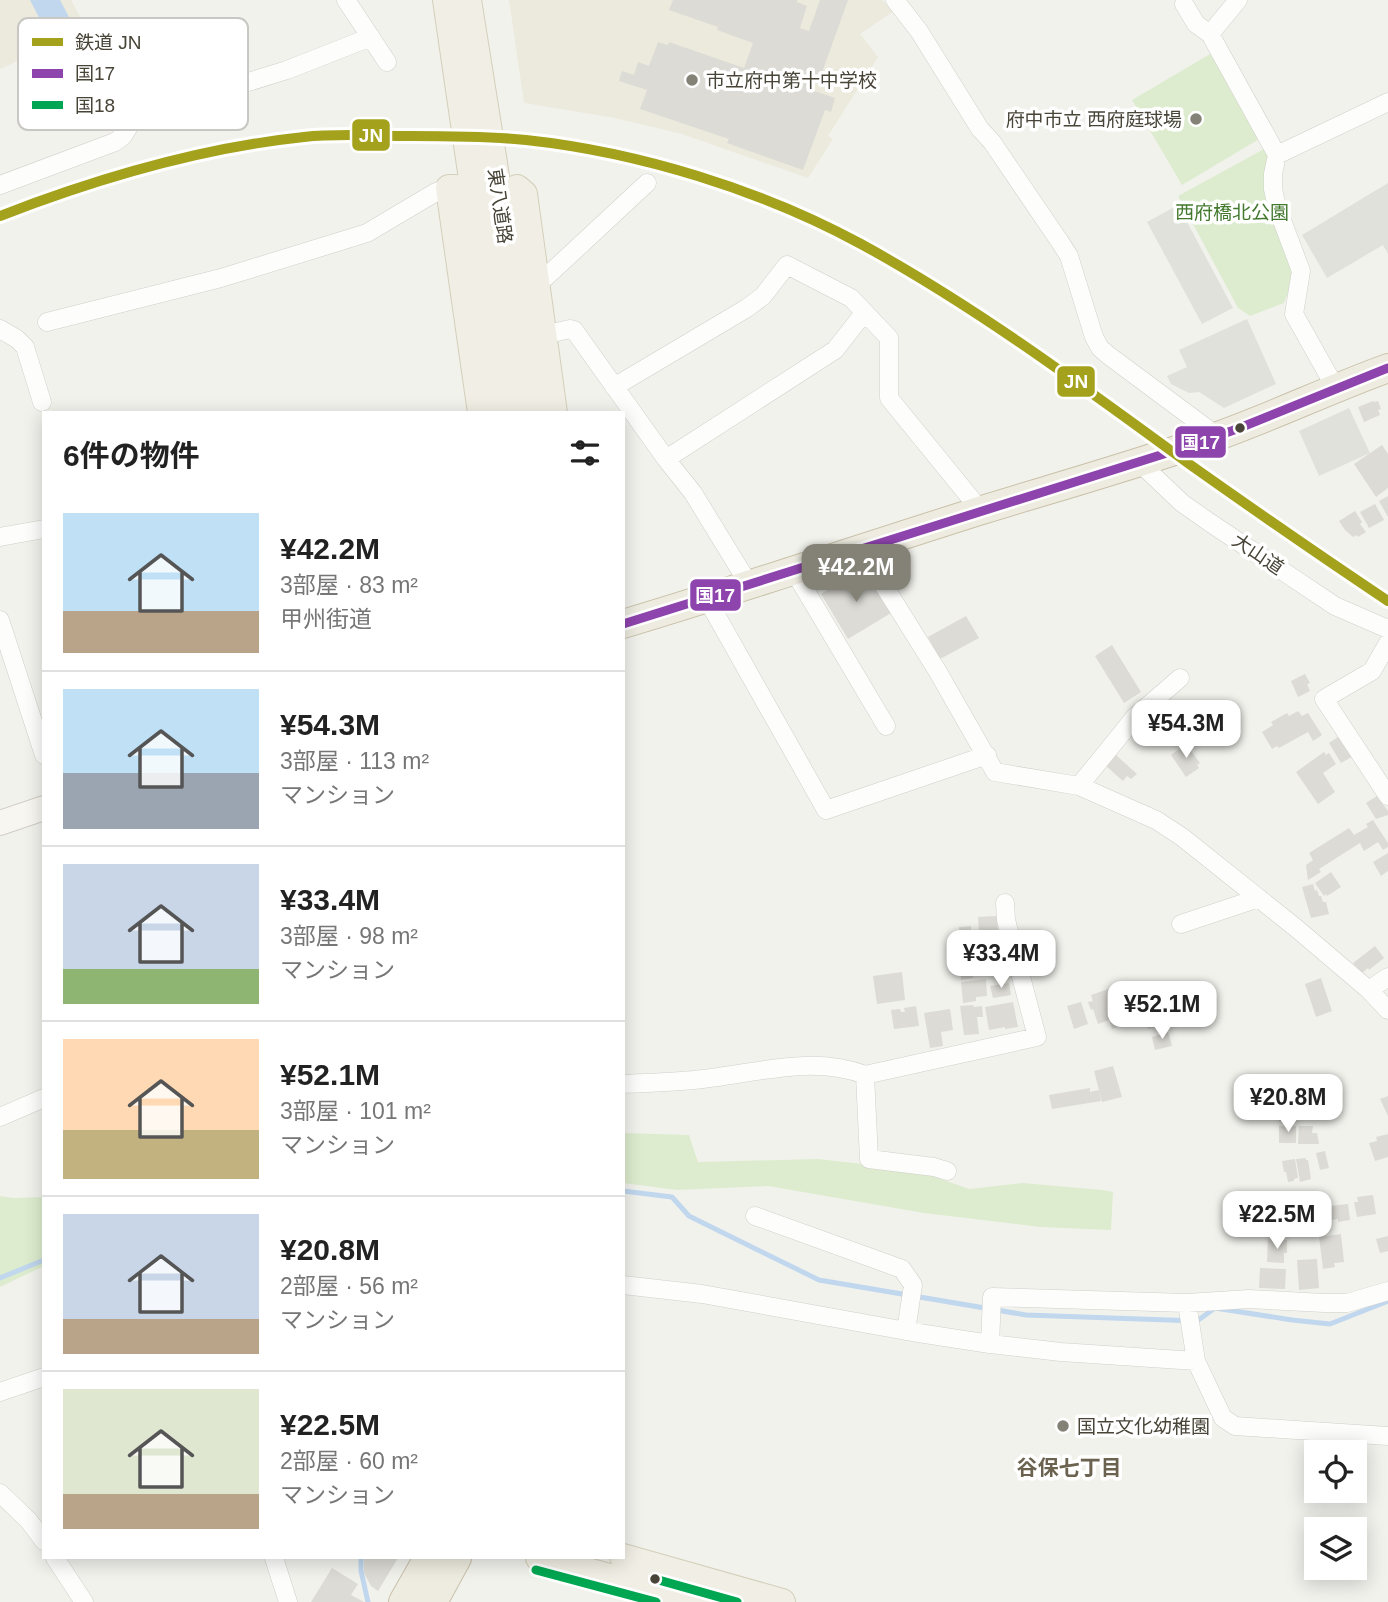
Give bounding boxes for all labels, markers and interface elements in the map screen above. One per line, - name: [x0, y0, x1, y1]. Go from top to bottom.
- legend: [18, 18, 248, 130]
- text: 鉄道 JN: [75, 32, 142, 53]
- text: 国17: [75, 63, 115, 84]
- place label: 市立府中第十中学校: [706, 70, 877, 91]
- marker: 市立府中第十中学校: [684, 72, 700, 88]
- text: 国18: [75, 95, 115, 116]
- place label: 府中市立 西府庭球場: [1006, 109, 1182, 130]
- marker: 府中市立 西府庭球場: [1188, 111, 1204, 127]
- line badge: JN: [351, 118, 391, 152]
- text: JN: [359, 125, 383, 146]
- street label: 東八道路: [484, 167, 516, 245]
- park label: 西府橋北公園: [1175, 202, 1289, 223]
- line badge: JN: [1056, 365, 1096, 398]
- text: JN: [1064, 371, 1088, 392]
- unlabelled marker: [1233, 421, 1247, 435]
- line badge: 国17: [1174, 425, 1227, 459]
- text: 国17: [1180, 432, 1220, 453]
- icon: filters: [566, 434, 604, 472]
- text: 6件の物件: [63, 439, 200, 472]
- street label: 大山道: [1228, 529, 1288, 579]
- text: ¥42.2M: [280, 532, 380, 565]
- icon: home: [119, 541, 203, 625]
- pin: ¥42.2M: [799, 544, 913, 604]
- text: ¥42.2M: [818, 554, 894, 580]
- text: 3部屋 · 83 m²: [280, 572, 418, 598]
- line badge: 国17: [689, 578, 742, 612]
- text: 国17: [695, 585, 735, 606]
- text: 甲州街道: [280, 606, 372, 632]
- pin: ¥54.3M: [1129, 700, 1243, 760]
- text: ¥54.3M: [280, 708, 380, 741]
- text: ¥54.3M: [1148, 710, 1224, 736]
- icon: home: [119, 717, 203, 801]
- text: 3部屋 · 113 m²: [280, 748, 429, 774]
- text: マンション: [280, 782, 395, 808]
- text: ¥33.4M: [280, 883, 380, 916]
- icon: home: [119, 892, 203, 976]
- text: 3部屋 · 98 m²: [280, 923, 418, 949]
- pin: ¥33.4M: [944, 930, 1058, 990]
- text: ¥33.4M: [963, 940, 1039, 966]
- text: マンション: [280, 957, 395, 983]
- pin: ¥52.1M: [1105, 982, 1219, 1041]
- text: ¥52.1M: [1124, 991, 1200, 1017]
- text: ¥52.1M: [280, 1058, 380, 1091]
- icon: home: [119, 1067, 203, 1151]
- pin: ¥20.8M: [1231, 1074, 1345, 1134]
- text: ¥20.8M: [1250, 1084, 1326, 1110]
- text: 3部屋 · 101 m²: [280, 1098, 431, 1124]
- text: マンション: [280, 1132, 395, 1158]
- pin: ¥22.5M: [1220, 1192, 1334, 1251]
- text: ¥22.5M: [1239, 1201, 1315, 1227]
- text: ¥20.8M: [280, 1233, 380, 1266]
- icon: home: [119, 1242, 203, 1326]
- text: 2部屋 · 56 m²: [280, 1273, 418, 1299]
- text: マンション: [280, 1307, 395, 1333]
- text: ¥22.5M: [280, 1408, 380, 1441]
- place label: 国立文化幼稚園: [1077, 1416, 1210, 1437]
- icon: home: [119, 1417, 203, 1501]
- marker: 国立文化幼稚園: [1055, 1418, 1071, 1434]
- map controls: [1304, 1440, 1367, 1580]
- button: locate: [1304, 1440, 1367, 1503]
- text: 2部屋 · 60 m²: [280, 1448, 418, 1474]
- district label: 谷保七丁目: [1017, 1456, 1122, 1479]
- text: マンション: [280, 1482, 395, 1508]
- button: layers: [1304, 1517, 1367, 1580]
- unlabelled marker: [648, 1572, 662, 1586]

